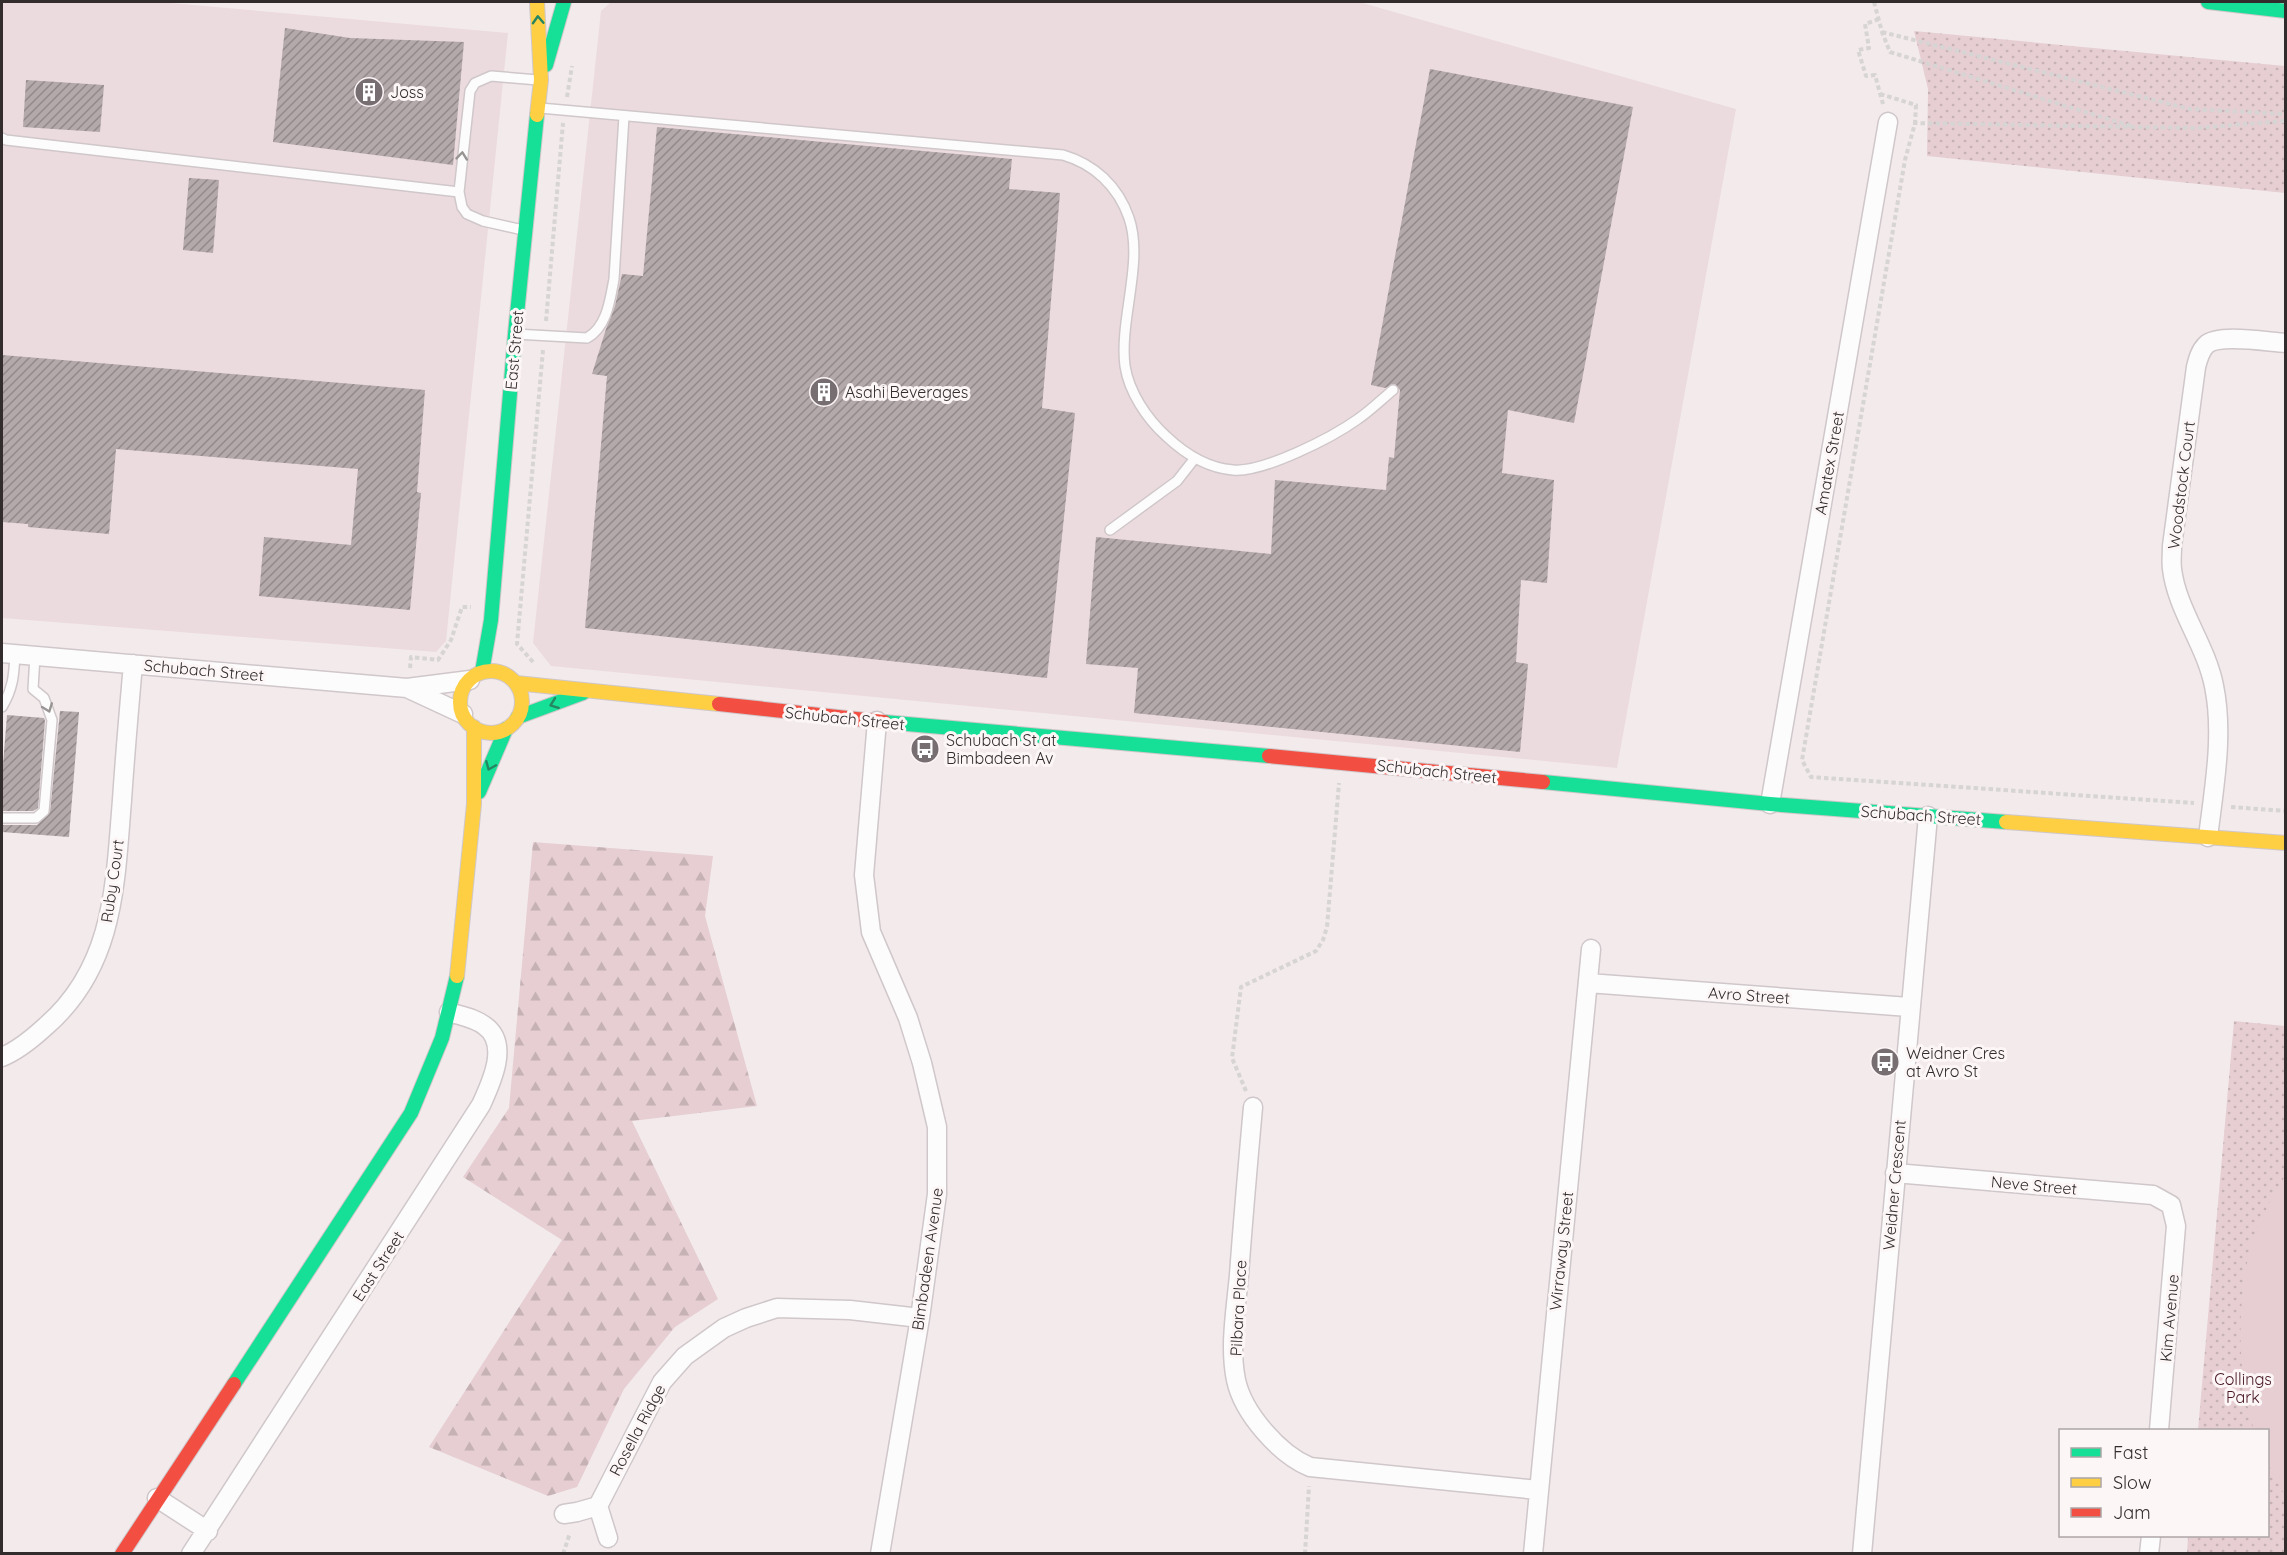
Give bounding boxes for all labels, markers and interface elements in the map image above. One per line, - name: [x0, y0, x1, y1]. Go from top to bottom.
- one-way arrow: [531, 15, 544, 24]
- building icon: Joss: [353, 76, 385, 108]
- place label: Joss: [390, 82, 424, 102]
- one-way arrow: [455, 151, 468, 160]
- street label: East Street: [501, 309, 527, 391]
- building icon: Asahi Beverages: [808, 376, 840, 408]
- place label: Asahi Beverages: [845, 382, 968, 402]
- street label: Amatex Street: [1810, 410, 1848, 516]
- street label: Woodstock Court: [2163, 420, 2199, 550]
- street label: Schubach Street: [143, 655, 265, 685]
- one-way arrow: [549, 696, 560, 709]
- street label: Schubach Street: [784, 702, 906, 734]
- one-way arrow: [40, 703, 53, 713]
- place label: Schubach St at Bimbadeen Av: [946, 730, 1057, 768]
- bus stop icon: Schubach St at Bimbadeen Av: [909, 733, 941, 765]
- street label: Schubach Street: [1376, 755, 1498, 787]
- one-way arrow: [485, 760, 497, 771]
- street label: Schubach Street: [1860, 801, 1982, 829]
- street label: Ruby Court: [96, 838, 128, 924]
- street label: Avro Street: [1707, 982, 1791, 1008]
- place label: Weidner Cres at Avro St: [1906, 1043, 2005, 1081]
- bus stop icon: Weidner Cres at Avro St: [1869, 1046, 1901, 1078]
- street label: Weidner Crescent: [1878, 1119, 1910, 1251]
- street label: Neve Street: [1990, 1171, 2078, 1199]
- street label: Bimbadeen Avenue: [907, 1186, 947, 1332]
- street label: Wirraway Street: [1545, 1190, 1577, 1312]
- street label: East Street: [348, 1227, 408, 1305]
- street label: Pilbara Place: [1225, 1259, 1251, 1357]
- street label: Kim Avenue: [2155, 1273, 2183, 1363]
- park label: Collings Park: [2214, 1369, 2272, 1407]
- street label: Rosella Ridge: [605, 1381, 669, 1479]
- legend: [2059, 1429, 2269, 1537]
- text: Fast: [2113, 1441, 2148, 1464]
- text: Slow: [2113, 1471, 2151, 1494]
- text: Jam: [2113, 1501, 2151, 1524]

